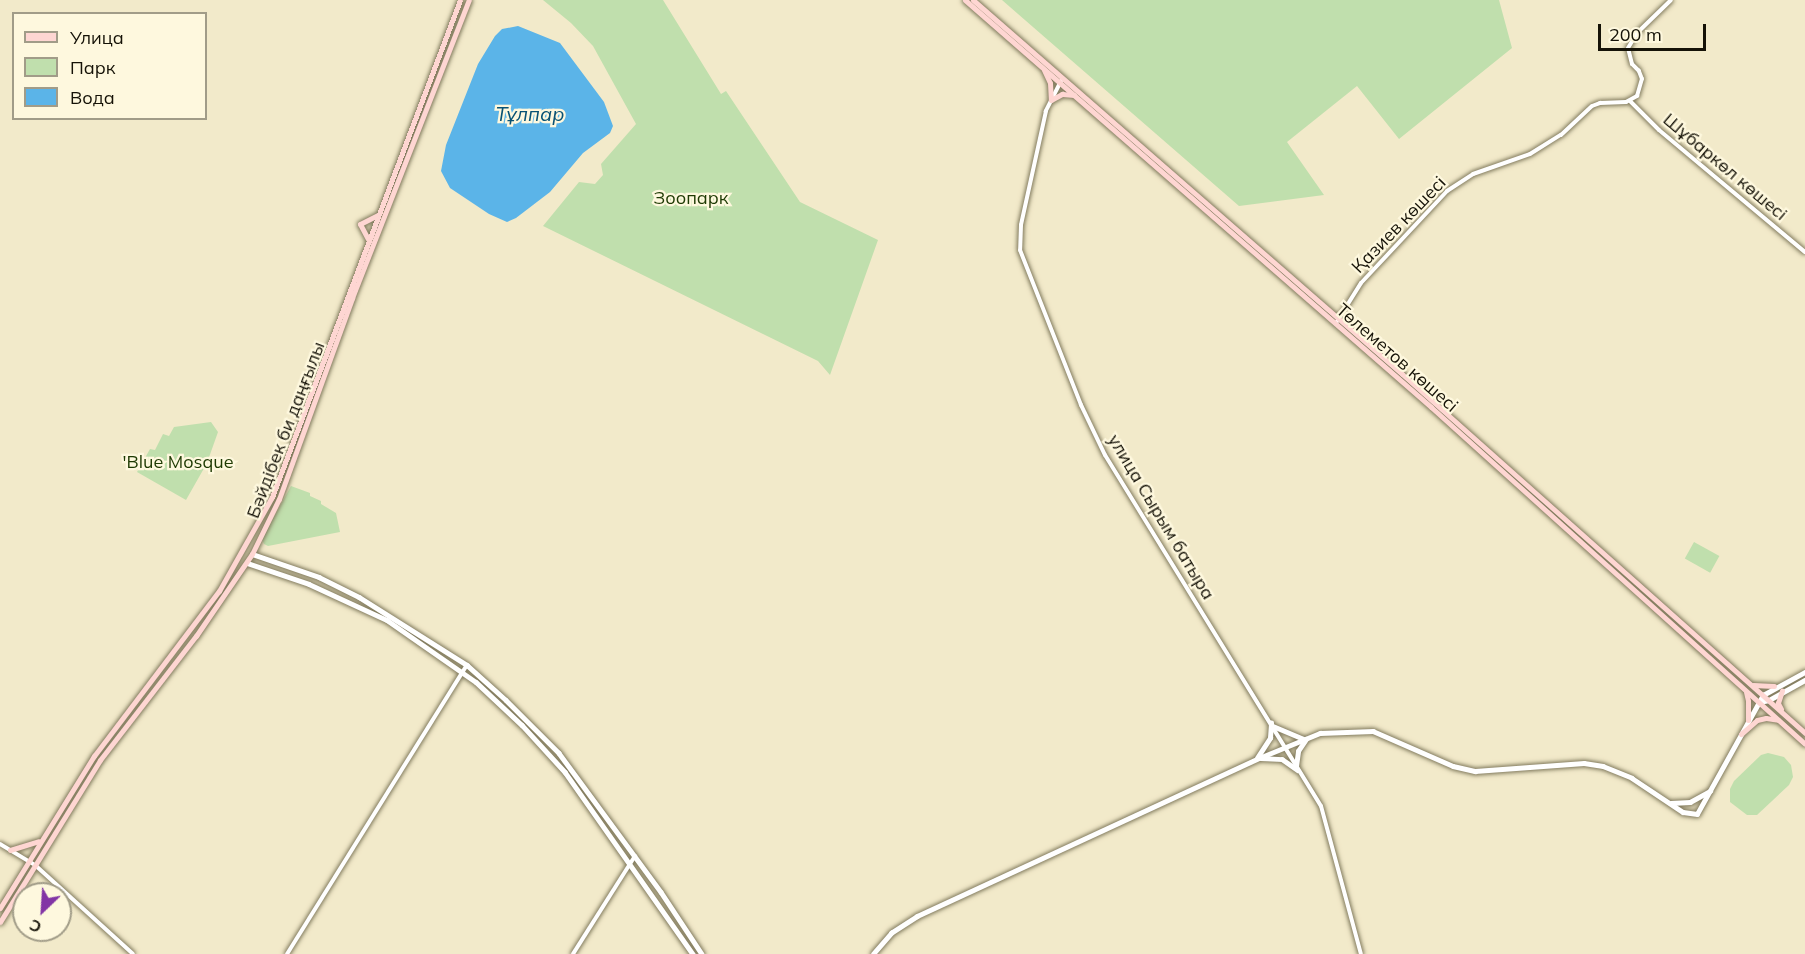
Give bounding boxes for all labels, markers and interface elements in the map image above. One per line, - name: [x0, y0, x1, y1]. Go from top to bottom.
- legend: [12, 12, 207, 120]
- scale bar: [1601, 12, 1709, 50]
- text: 200 m: [1609, 23, 1662, 46]
- text: Улица: [70, 26, 124, 49]
- text: Парк: [70, 56, 115, 79]
- text: Вода: [70, 86, 115, 109]
- water label: Тұлпар: [496, 101, 564, 125]
- street label: Шұбаркөл көшесі: [1659, 109, 1791, 225]
- street label: Қазиев көшесі: [1347, 172, 1451, 278]
- park label: Зоопарк: [653, 187, 729, 209]
- street label: Төлеметов көшесі: [1332, 299, 1462, 417]
- street label: Бәйдібек би даңғылы: [242, 339, 330, 521]
- street label: улица Сырым батыра: [1103, 430, 1219, 604]
- park label: 'Blue Mosque: [122, 451, 234, 473]
- north arrow: [12, 882, 72, 942]
- text: С: [26, 915, 44, 938]

